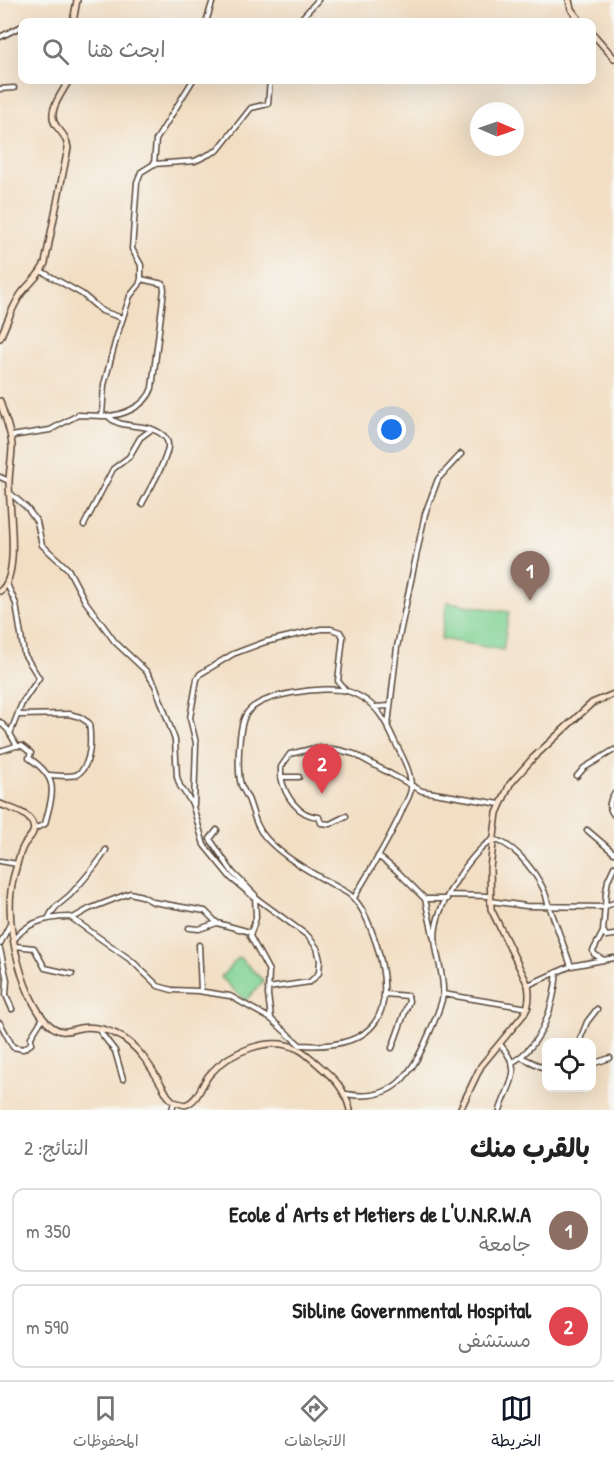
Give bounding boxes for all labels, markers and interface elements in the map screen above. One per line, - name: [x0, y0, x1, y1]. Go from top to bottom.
- search box: [18, 18, 596, 84]
- text: ابحث هنا: [87, 34, 166, 64]
- icon: search: [39, 35, 72, 68]
- north arrow: [470, 102, 524, 156]
- your location: [377, 415, 406, 444]
- pin: 1: [510, 552, 550, 601]
- pin: 2: [302, 744, 342, 794]
- map controls: [542, 1038, 596, 1092]
- button: locate: [542, 1038, 596, 1092]
- text: بالقرب منك: [470, 1130, 590, 1165]
- text: النتائج: 2: [24, 1134, 89, 1161]
- text: Ecole d' Arts et Metiers de L'U.N.R.W.A: [229, 1199, 531, 1229]
- text: 350 m: [26, 1217, 71, 1244]
- text: 1: [565, 1217, 572, 1244]
- text: جامعة: [479, 1230, 531, 1257]
- text: Sibline Governmental Hospital: [292, 1295, 531, 1325]
- text: 590 m: [26, 1313, 69, 1340]
- text: 2: [564, 1313, 573, 1340]
- text: مستشفى: [458, 1326, 531, 1353]
- tab: المحفوظات: [73, 1392, 139, 1455]
- tab: الاتجاهات: [284, 1392, 346, 1455]
- tab: الخريطة: [491, 1392, 541, 1455]

